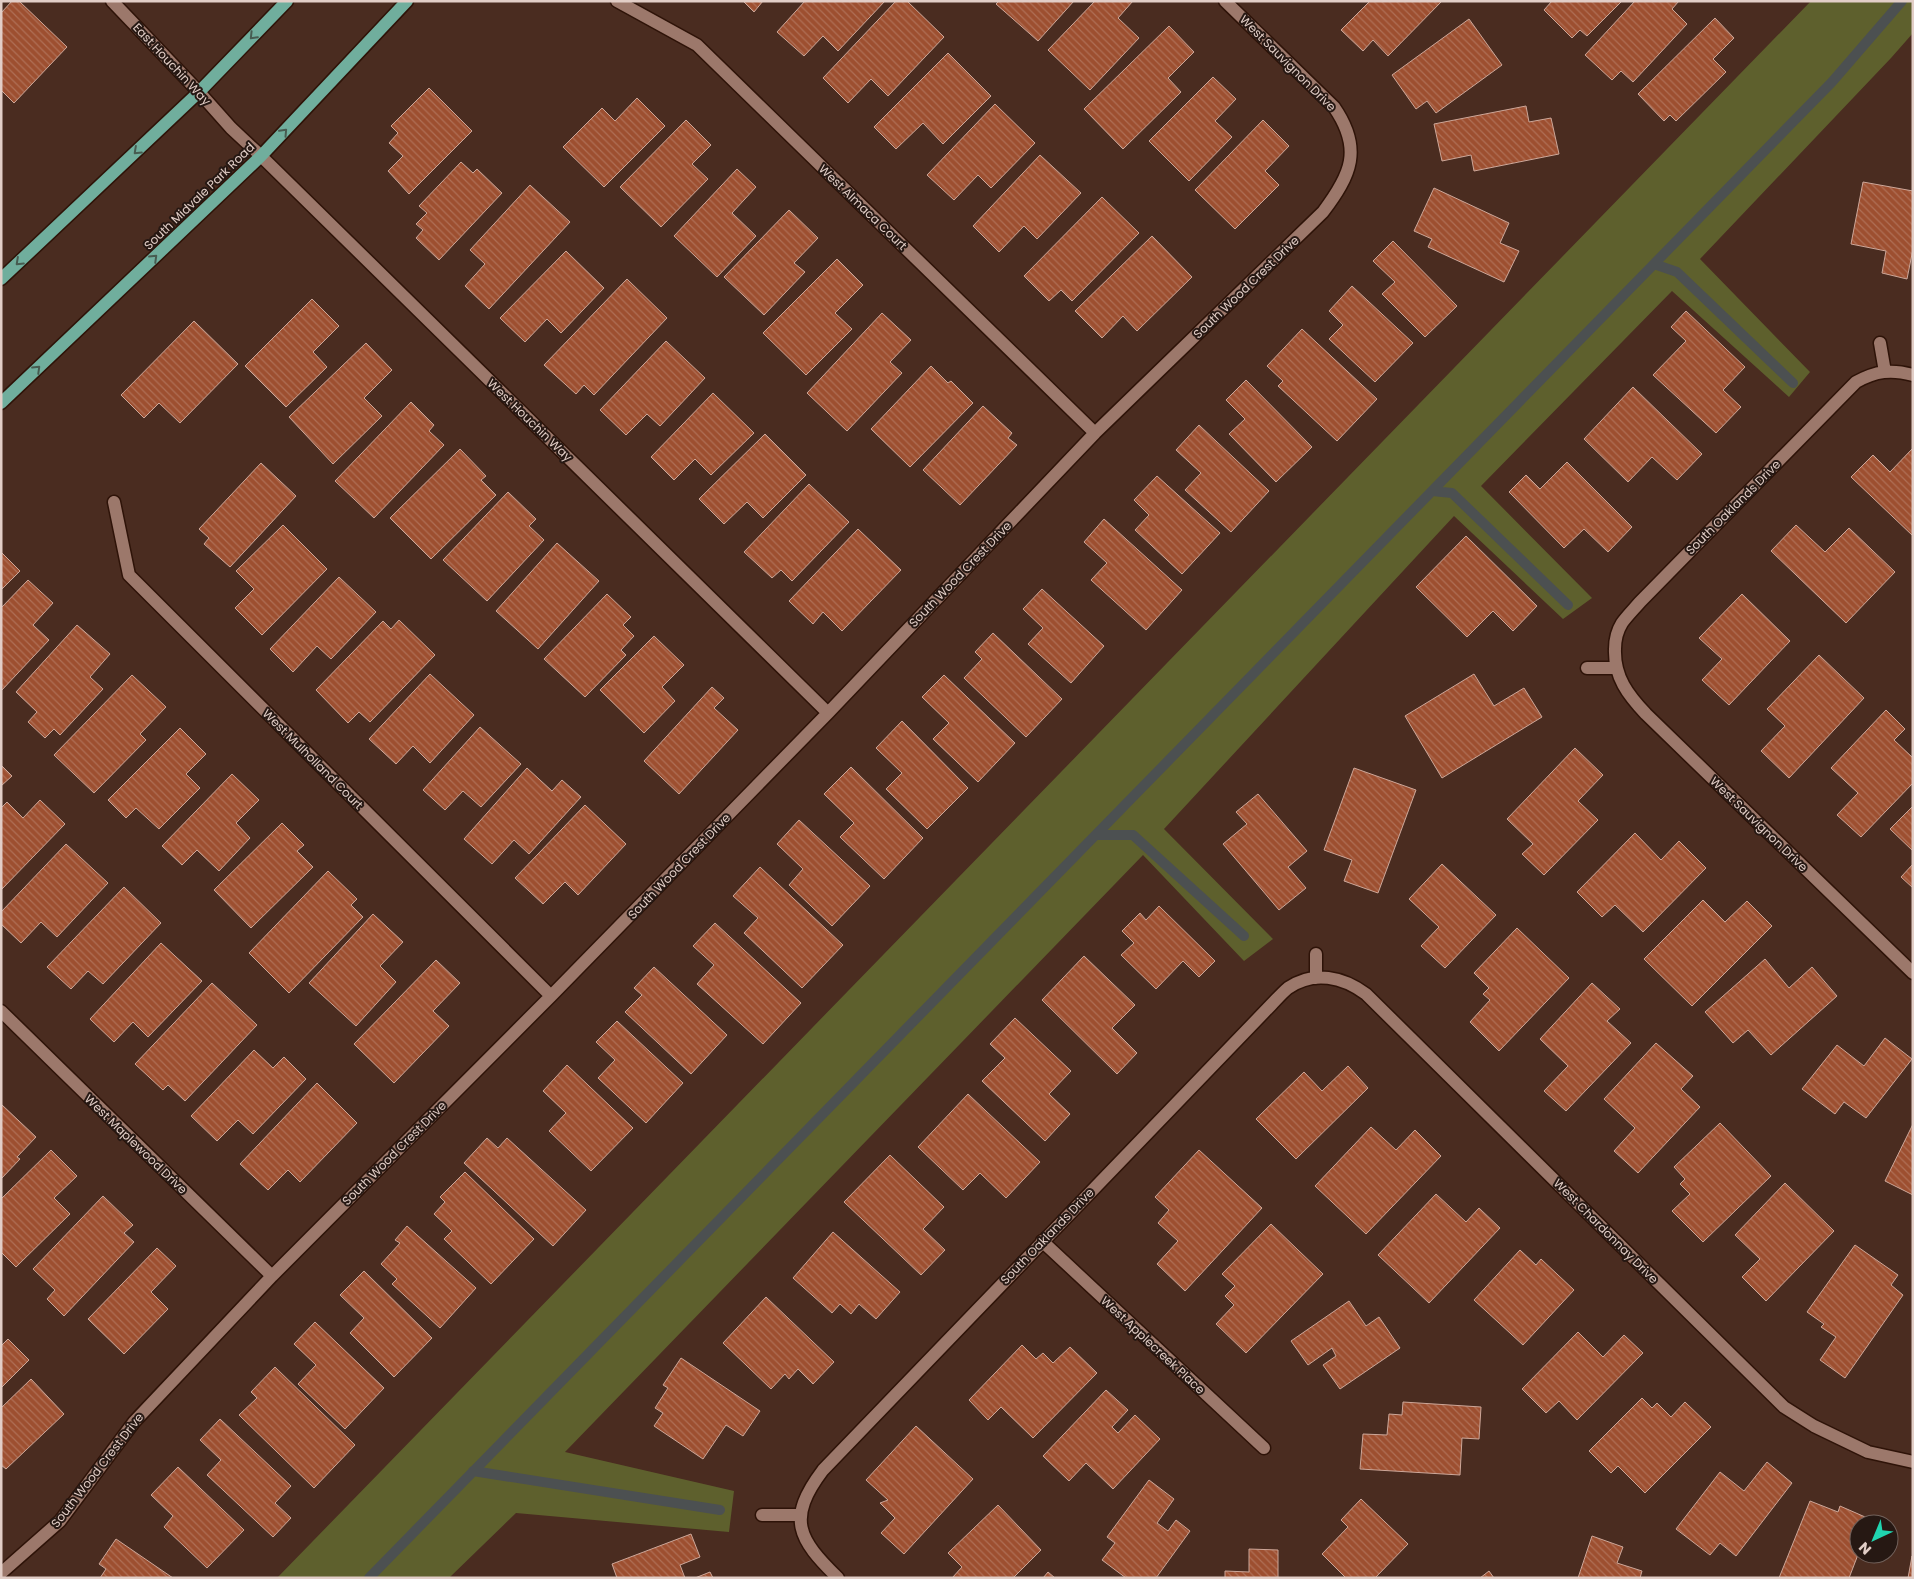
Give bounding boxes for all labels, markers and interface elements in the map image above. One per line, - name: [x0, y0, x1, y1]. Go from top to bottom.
- street label: West Sauvignon Drive: [1236, 11, 1340, 115]
- street label: East Houchin Way: [129, 19, 215, 109]
- one-way arrow: [250, 31, 259, 40]
- one-way arrow: [278, 129, 287, 138]
- street label: South Midvale Park Road: [140, 139, 258, 253]
- one-way arrow: [134, 145, 143, 154]
- street label: West Almaca Court: [815, 160, 911, 254]
- street label: South Wood Crest Drive: [1189, 232, 1303, 342]
- one-way arrow: [149, 255, 158, 264]
- one-way arrow: [16, 256, 25, 265]
- one-way arrow: [31, 366, 40, 375]
- street label: West Houchin Way: [484, 375, 576, 465]
- street label: South Oaklands Drive: [1682, 456, 1784, 558]
- street label: South Wood Crest Drive: [905, 517, 1015, 631]
- street label: West Mulholland Court: [259, 705, 367, 813]
- street label: West Sauvignon Drive: [1706, 773, 1812, 875]
- street label: South Wood Crest Drive: [624, 809, 734, 923]
- street label: West Maplewood Drive: [81, 1090, 191, 1198]
- street label: South Wood Crest Drive: [338, 1097, 450, 1209]
- street label: West Chardonnay Drive: [1550, 1175, 1662, 1287]
- street label: South Oaklands Drive: [996, 1184, 1098, 1288]
- street label: West Applecreek Place: [1097, 1292, 1209, 1398]
- street label: South Wood Crest Drive: [47, 1409, 147, 1531]
- north arrow: [1849, 1514, 1899, 1564]
- text: N: [1854, 1538, 1876, 1559]

